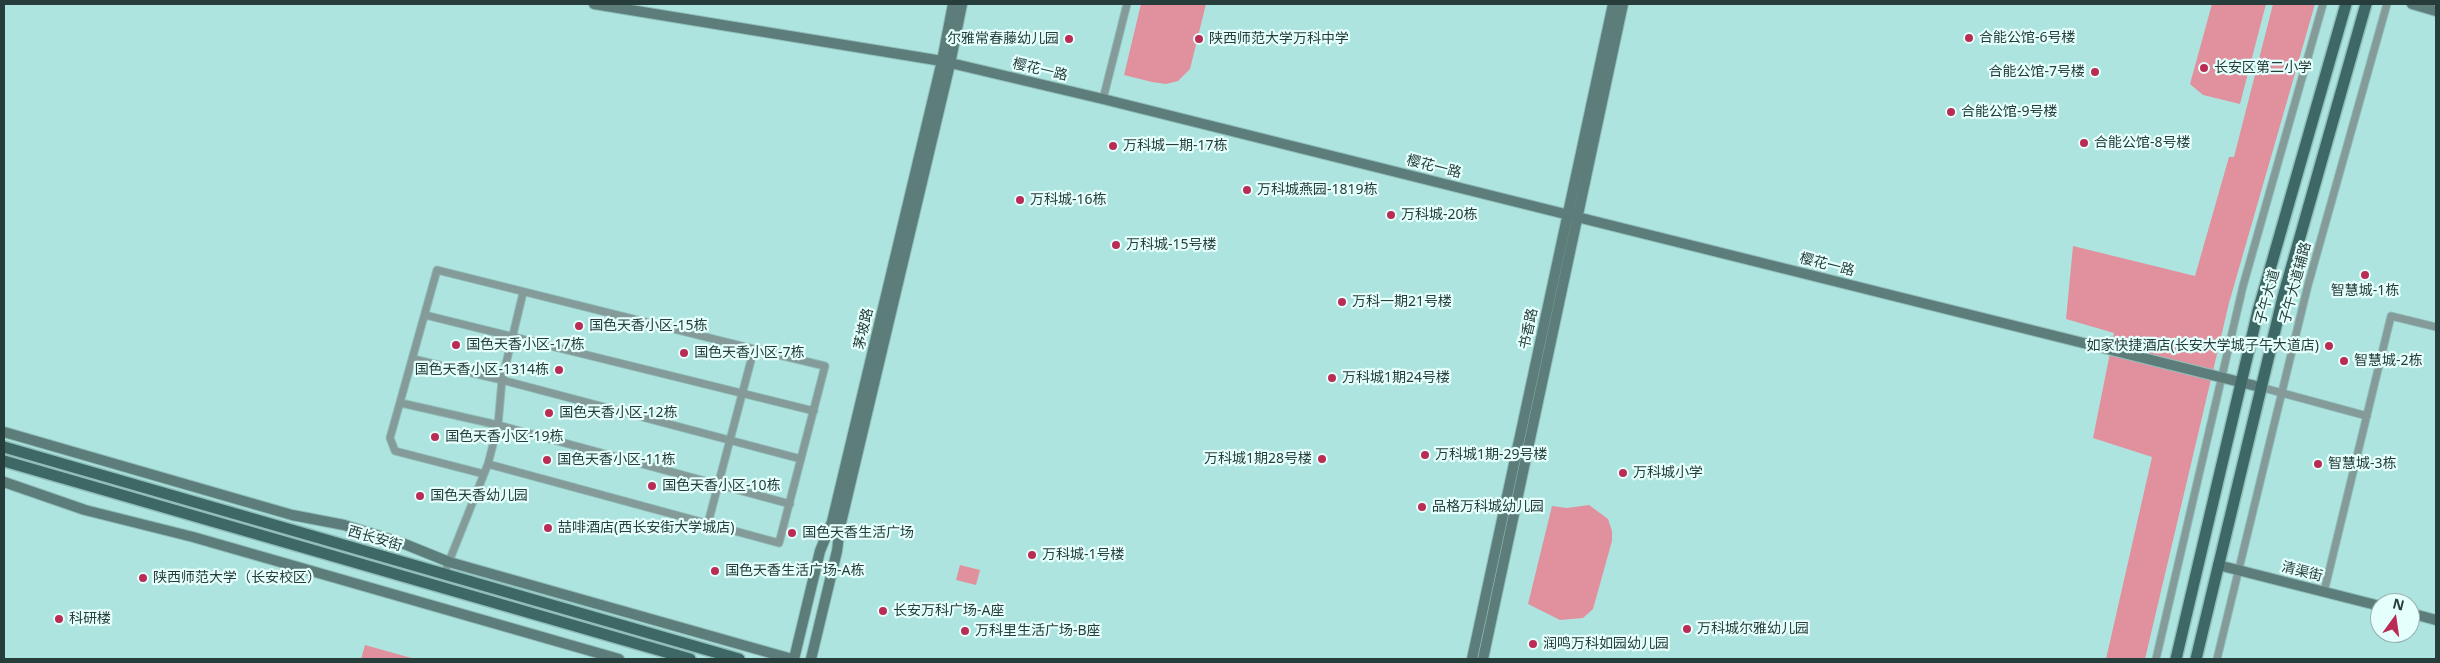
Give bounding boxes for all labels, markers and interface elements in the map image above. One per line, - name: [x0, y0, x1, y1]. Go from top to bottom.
- place label: 合能公馆-6号楼: [1979, 30, 2076, 46]
- place label: 尔雅常春藤幼儿园: [947, 31, 1059, 47]
- place label: 陕西师范大学万科中学: [1209, 31, 1349, 47]
- marker: 合能公馆-6号楼: [1963, 32, 1975, 44]
- marker: 尔雅常春藤幼儿园: [1063, 33, 1075, 45]
- marker: 陕西师范大学万科中学: [1193, 33, 1205, 45]
- street label: 樱花一路: [1011, 56, 1069, 84]
- place label: 长安区第二小学: [2214, 60, 2312, 76]
- marker: 长安区第二小学: [2198, 62, 2210, 74]
- place label: 合能公馆-7号楼: [1988, 64, 2085, 80]
- marker: 合能公馆-7号楼: [2089, 66, 2101, 78]
- place label: 合能公馆-9号楼: [1961, 104, 2058, 120]
- marker: 合能公馆-9号楼: [1945, 106, 1957, 118]
- place label: 合能公馆-8号楼: [2094, 135, 2191, 151]
- marker: 合能公馆-8号楼: [2078, 137, 2090, 149]
- place label: 万科城一期-17栋: [1123, 138, 1228, 154]
- marker: 万科城一期-17栋: [1107, 140, 1119, 152]
- street label: 樱花一路: [1405, 152, 1463, 182]
- place label: 万科城燕园-1819栋: [1257, 182, 1378, 198]
- marker: 万科城燕园-1819栋: [1241, 184, 1253, 196]
- place label: 万科城-16栋: [1030, 192, 1107, 208]
- marker: 万科城-16栋: [1014, 194, 1026, 206]
- place label: 万科城-20栋: [1401, 207, 1478, 223]
- marker: 万科城-20栋: [1385, 209, 1397, 221]
- place label: 万科城-15号楼: [1126, 237, 1217, 253]
- marker: 万科城-15号楼: [1110, 239, 1122, 251]
- street label: 子午大道辅路: [2277, 240, 2315, 326]
- street label: 樱花一路: [1798, 250, 1856, 280]
- street label: 子午大道: [2253, 268, 2283, 326]
- marker: 智慧城-1栋: [2359, 269, 2371, 281]
- place label: 智慧城-1栋: [2331, 283, 2399, 299]
- place label: 万科一期21号楼: [1352, 294, 1452, 310]
- marker: 万科一期21号楼: [1336, 296, 1348, 308]
- street label: 茅坡路: [851, 307, 877, 351]
- street label: 书香路: [1516, 307, 1542, 351]
- place label: 国色天香小区-15栋: [589, 318, 708, 334]
- marker: 国色天香小区-15栋: [573, 320, 585, 332]
- place label: 国色天香小区-17栋: [466, 337, 585, 353]
- place label: 如家快捷酒店(长安大学城子午大道店): [2087, 338, 2319, 354]
- marker: 国色天香小区-17栋: [450, 339, 462, 351]
- marker: 如家快捷酒店(长安大学城子午大道店): [2323, 340, 2335, 352]
- place label: 国色天香小区-7栋: [694, 345, 805, 361]
- marker: 国色天香小区-7栋: [678, 347, 690, 359]
- place label: 智慧城-2栋: [2354, 353, 2423, 369]
- marker: 智慧城-2栋: [2338, 355, 2350, 367]
- place label: 国色天香小区-1314栋: [414, 362, 549, 378]
- marker: 国色天香小区-1314栋: [553, 364, 565, 376]
- place label: 万科城1期24号楼: [1342, 370, 1450, 386]
- marker: 万科城1期24号楼: [1326, 372, 1338, 384]
- place label: 国色天香小区-12栋: [559, 405, 678, 421]
- marker: 国色天香小区-12栋: [543, 407, 555, 419]
- place label: 国色天香小区-19栋: [445, 429, 564, 445]
- marker: 国色天香小区-19栋: [429, 431, 441, 443]
- place label: 万科城1期-29号楼: [1435, 447, 1548, 463]
- marker: 万科城1期-29号楼: [1419, 449, 1431, 461]
- place label: 万科城1期28号楼: [1204, 451, 1312, 467]
- place label: 国色天香小区-11栋: [557, 452, 676, 468]
- marker: 万科城1期28号楼: [1316, 453, 1328, 465]
- marker: 国色天香小区-11栋: [541, 454, 553, 466]
- place label: 智慧城-3栋: [2328, 456, 2397, 472]
- marker: 智慧城-3栋: [2312, 458, 2324, 470]
- place label: 万科城小学: [1633, 465, 1703, 481]
- marker: 万科城小学: [1617, 467, 1629, 479]
- place label: 国色天香小区-10栋: [662, 478, 781, 494]
- marker: 国色天香小区-10栋: [646, 480, 658, 492]
- place label: 国色天香幼儿园: [430, 488, 528, 504]
- marker: 国色天香幼儿园: [414, 490, 426, 502]
- place label: 品格万科城幼儿园: [1432, 499, 1544, 515]
- marker: 品格万科城幼儿园: [1416, 501, 1428, 513]
- place label: 喆啡酒店(西长安街大学城店): [558, 520, 734, 536]
- marker: 喆啡酒店(西长安街大学城店): [542, 522, 554, 534]
- street label: 西长安街: [346, 523, 404, 555]
- place label: 国色天香生活广场: [802, 525, 914, 541]
- marker: 国色天香生活广场: [786, 527, 798, 539]
- place label: 万科城-1号楼: [1042, 547, 1125, 563]
- marker: 万科城-1号楼: [1026, 549, 1038, 561]
- street label: 清渠街: [2280, 559, 2324, 585]
- place label: 国色天香生活广场-A栋: [725, 563, 864, 579]
- marker: 国色天香生活广场-A栋: [709, 565, 721, 577]
- place label: 陕西师范大学（长安校区）: [153, 570, 321, 586]
- marker: 陕西师范大学（长安校区）: [137, 572, 149, 584]
- north arrow: [2370, 593, 2420, 643]
- text: N: [2391, 593, 2406, 615]
- place label: 长安万科广场-A座: [893, 603, 1004, 619]
- marker: 长安万科广场-A座: [877, 605, 889, 617]
- place label: 科研楼: [69, 611, 111, 627]
- marker: 科研楼: [53, 613, 65, 625]
- place label: 万科城尔雅幼儿园: [1697, 621, 1809, 637]
- place label: 万科里生活广场-B座: [975, 623, 1101, 639]
- marker: 万科城尔雅幼儿园: [1681, 623, 1693, 635]
- marker: 万科里生活广场-B座: [959, 625, 971, 637]
- place label: 润鸣万科如园幼儿园: [1543, 636, 1669, 652]
- marker: 润鸣万科如园幼儿园: [1527, 638, 1539, 650]

